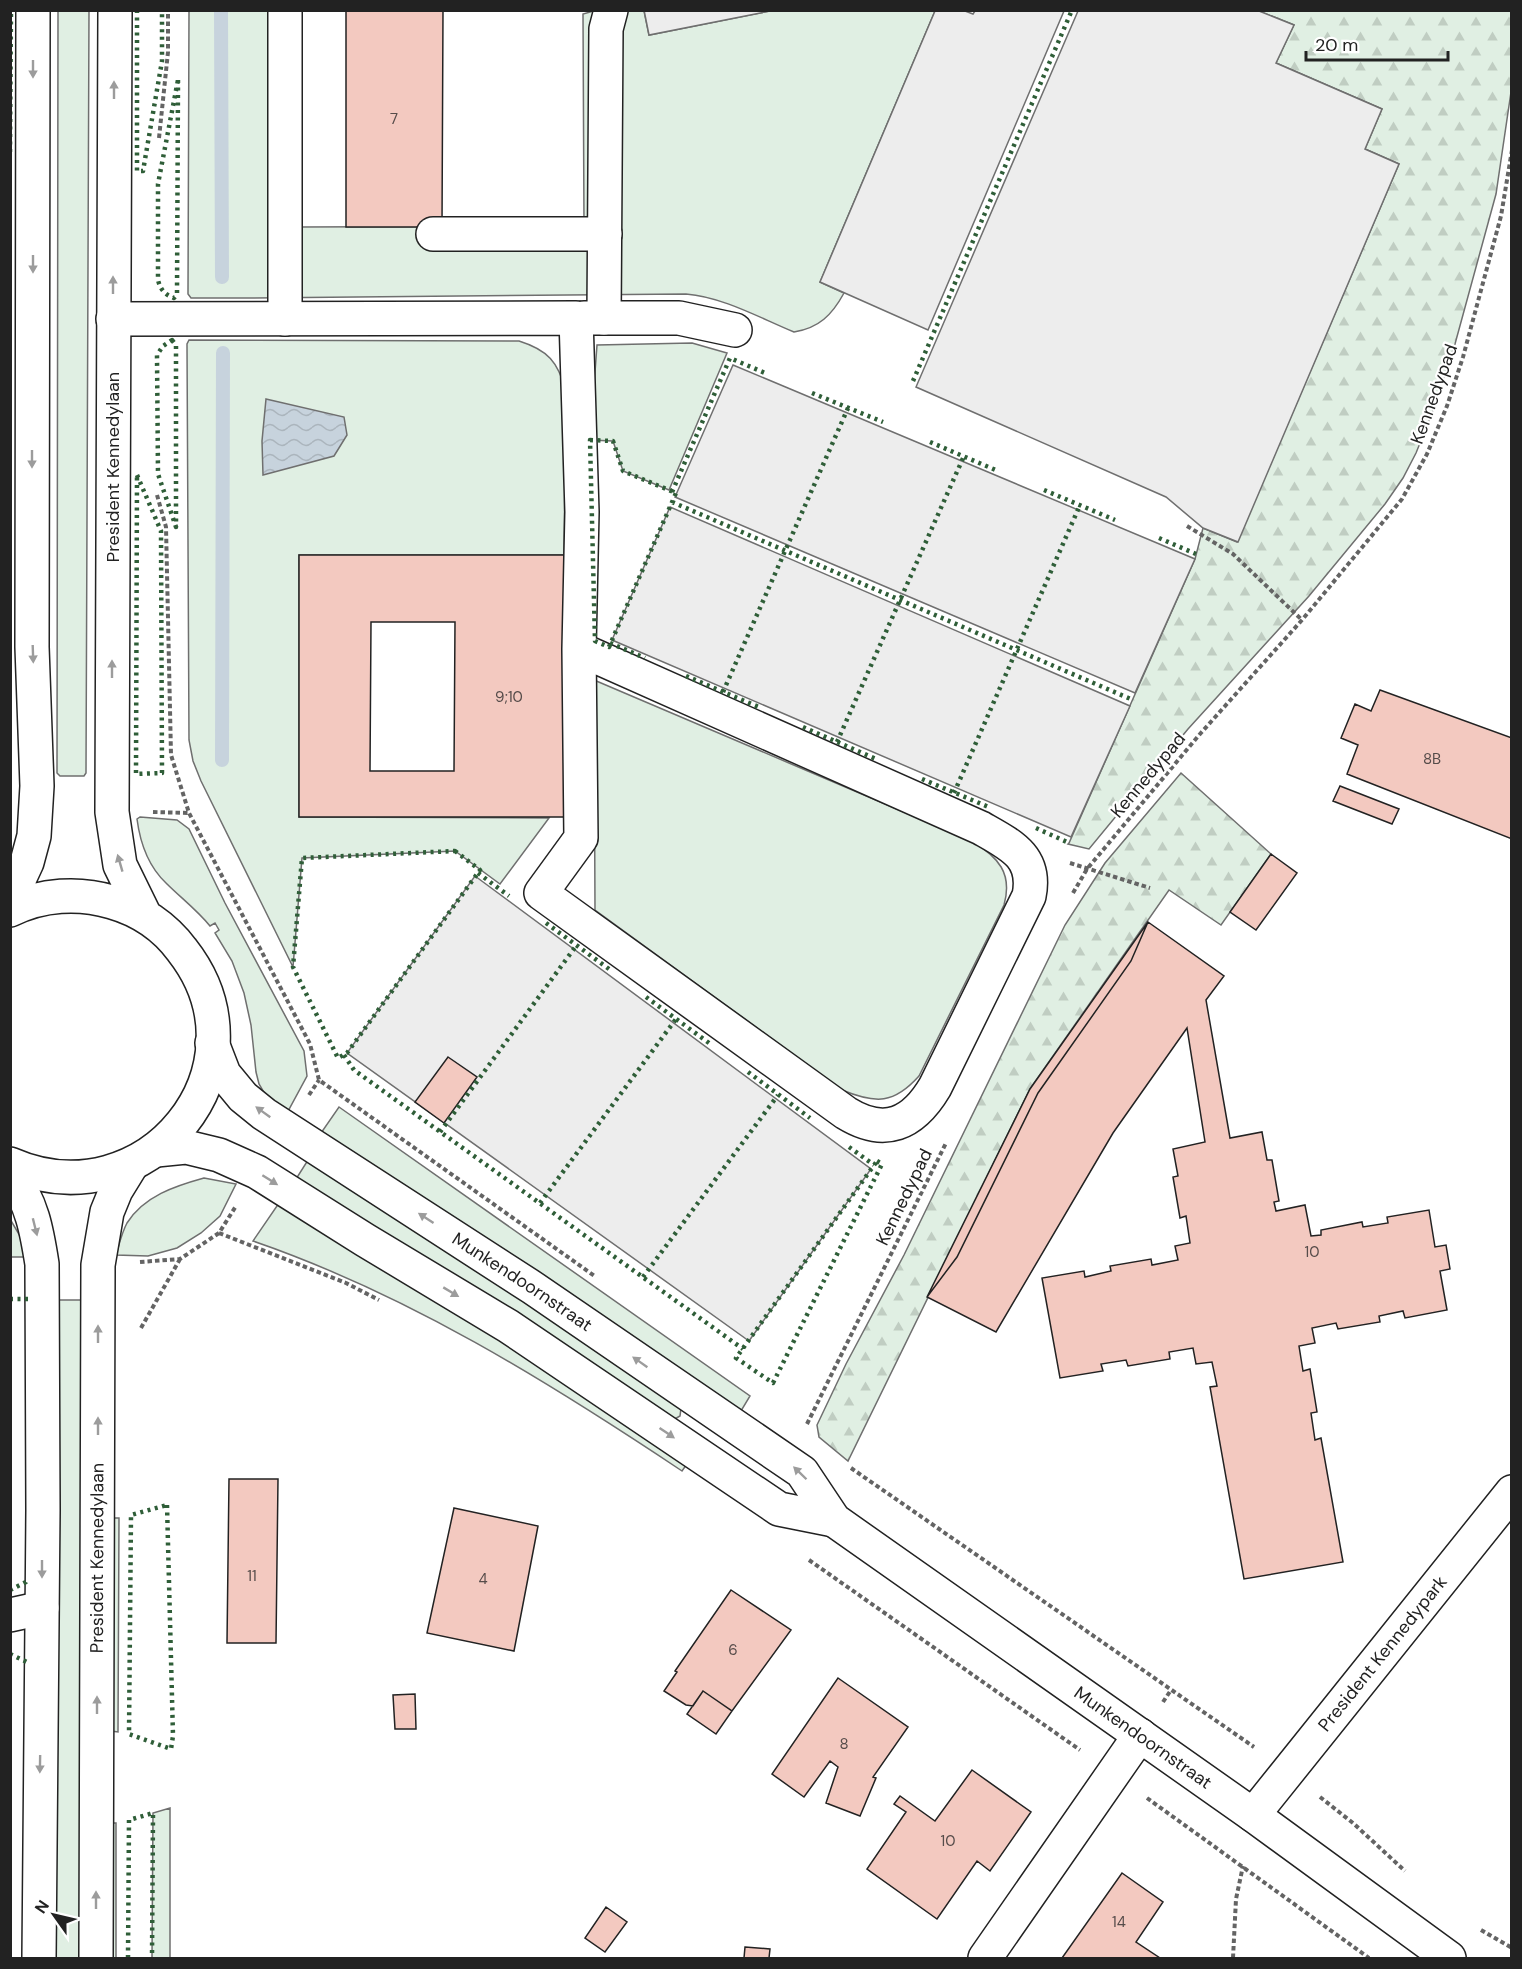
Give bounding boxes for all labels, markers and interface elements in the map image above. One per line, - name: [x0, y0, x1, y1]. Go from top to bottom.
- scale bar: [1306, 24, 1448, 62]
- text: 20 m: [1315, 33, 1358, 57]
- one-way arrow: [28, 59, 38, 78]
- one-way arrow: [109, 81, 119, 100]
- house number: 7: [390, 109, 398, 129]
- one-way arrow: [28, 254, 37, 273]
- one-way arrow: [109, 276, 118, 295]
- street label: Kennedypad: [1405, 341, 1463, 447]
- street label: President Kennedylaan: [101, 372, 125, 562]
- one-way arrow: [27, 449, 37, 468]
- one-way arrow: [28, 644, 37, 663]
- one-way arrow: [107, 660, 117, 679]
- house number: 9;10: [495, 687, 523, 707]
- street label: Kennedypad: [1105, 727, 1191, 823]
- house number: 8B: [1423, 749, 1441, 769]
- one-way arrow: [115, 854, 125, 872]
- one-way arrow: [255, 1106, 271, 1118]
- street label: Kennedypad: [870, 1145, 938, 1249]
- one-way arrow: [262, 1175, 278, 1186]
- one-way arrow: [418, 1213, 434, 1224]
- one-way arrow: [31, 1217, 41, 1236]
- street label: Munkendoornstraat: [447, 1227, 597, 1337]
- house number: 10: [1305, 1242, 1319, 1262]
- one-way arrow: [443, 1287, 460, 1297]
- one-way arrow: [93, 1324, 103, 1343]
- one-way arrow: [633, 1356, 649, 1368]
- one-way arrow: [93, 1417, 103, 1436]
- one-way arrow: [659, 1427, 675, 1439]
- street label: President Kennedylaan: [85, 1463, 109, 1653]
- one-way arrow: [793, 1466, 807, 1480]
- one-way arrow: [37, 1559, 47, 1578]
- house number: 11: [247, 1566, 257, 1586]
- house number: 4: [478, 1569, 488, 1589]
- street label: President Kennedypark: [1313, 1571, 1452, 1736]
- house number: 6: [728, 1640, 738, 1660]
- street label: Munkendoornstraat: [1069, 1681, 1217, 1794]
- one-way arrow: [92, 1696, 101, 1715]
- house number: 8: [839, 1734, 849, 1754]
- one-way arrow: [35, 1754, 45, 1773]
- house number: 10: [941, 1831, 955, 1851]
- north arrow: [24, 1885, 84, 1945]
- one-way arrow: [91, 1891, 101, 1910]
- text: N: [30, 1896, 54, 1918]
- house number: 14: [1112, 1912, 1126, 1932]

